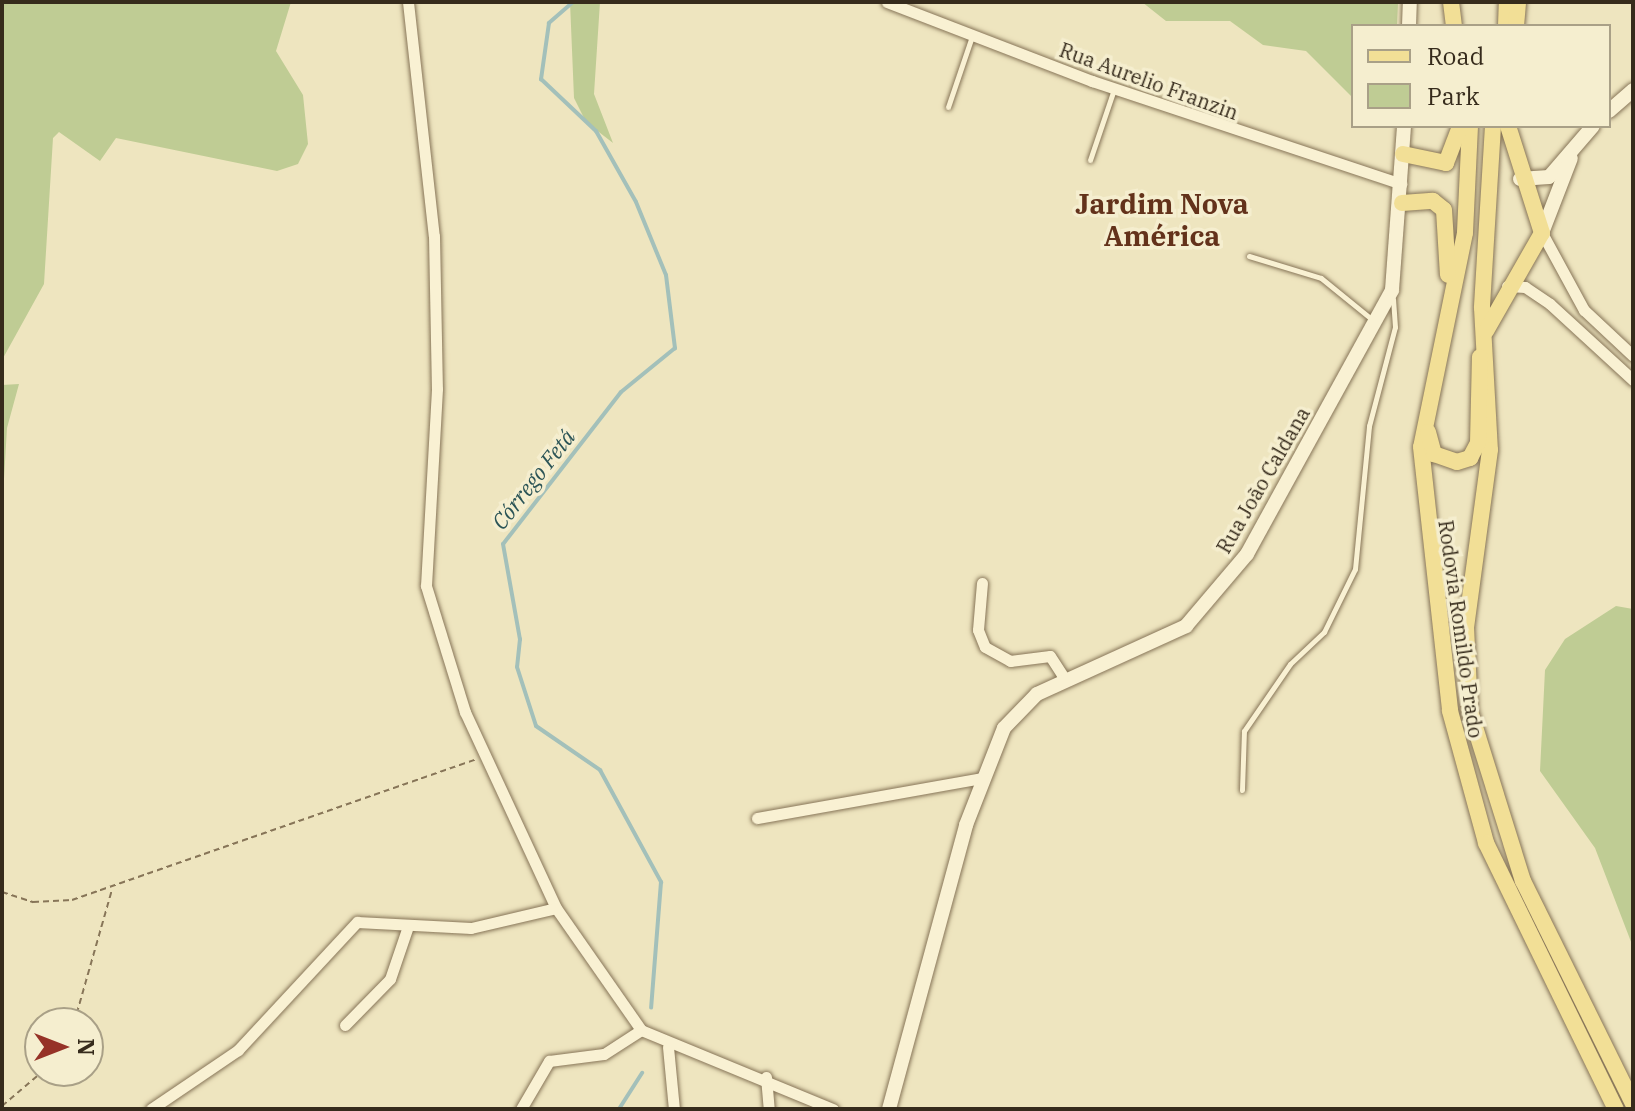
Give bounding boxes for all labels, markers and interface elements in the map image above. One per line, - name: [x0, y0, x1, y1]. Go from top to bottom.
- legend: [1351, 24, 1611, 128]
- street label: Rua Aurelio Franzin: [1056, 37, 1242, 125]
- text: Road: [1427, 40, 1484, 72]
- text: Park: [1427, 80, 1479, 112]
- district label: Jardim Nova América: [1075, 187, 1249, 253]
- street label: Rua João Caldana: [1211, 403, 1315, 557]
- water label: Córrego Fetá: [486, 424, 580, 534]
- street label: Rodovia Romildo Prado: [1434, 519, 1488, 739]
- north arrow: [24, 1007, 104, 1087]
- text: N: [72, 1038, 101, 1056]

